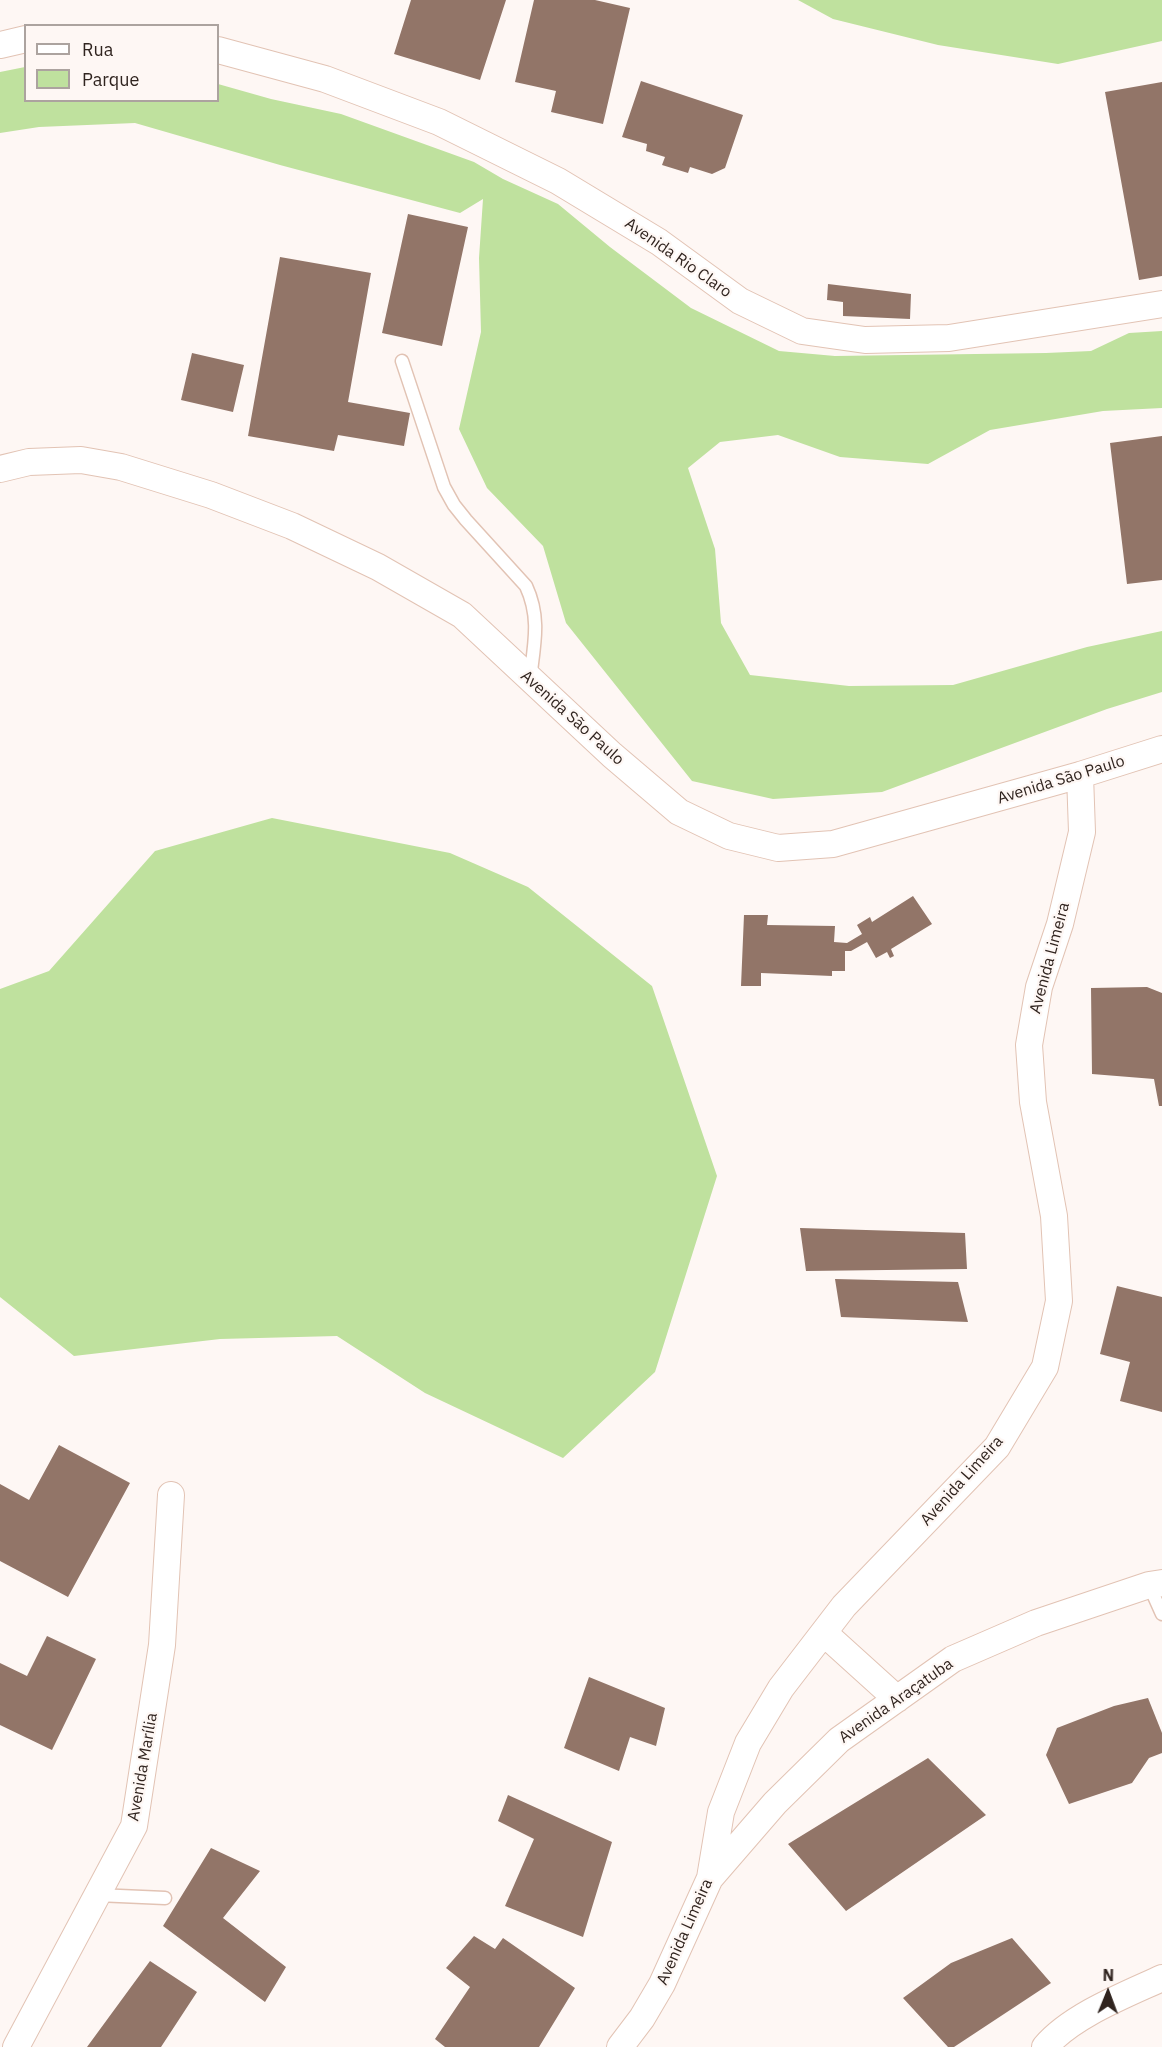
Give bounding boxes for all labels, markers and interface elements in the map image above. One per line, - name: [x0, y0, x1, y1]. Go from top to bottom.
- legend: [24, 24, 219, 102]
- text: Rua: [82, 38, 113, 61]
- text: Parque: [82, 68, 139, 91]
- street label: Avenida Rio Claro: [621, 214, 735, 302]
- street label: Avenida São Paulo: [516, 667, 628, 769]
- street label: Avenida São Paulo: [995, 751, 1127, 809]
- street label: Avenida Limeira: [1026, 900, 1074, 1016]
- street label: Avenida Limeira: [917, 1432, 1007, 1530]
- street label: Avenida Araçatuba: [835, 1654, 957, 1748]
- street label: Avenida Marília: [124, 1711, 162, 1823]
- street label: Avenida Limeira: [653, 1876, 717, 1988]
- north arrow: [1078, 1963, 1138, 2023]
- text: N: [1102, 1965, 1114, 1985]

